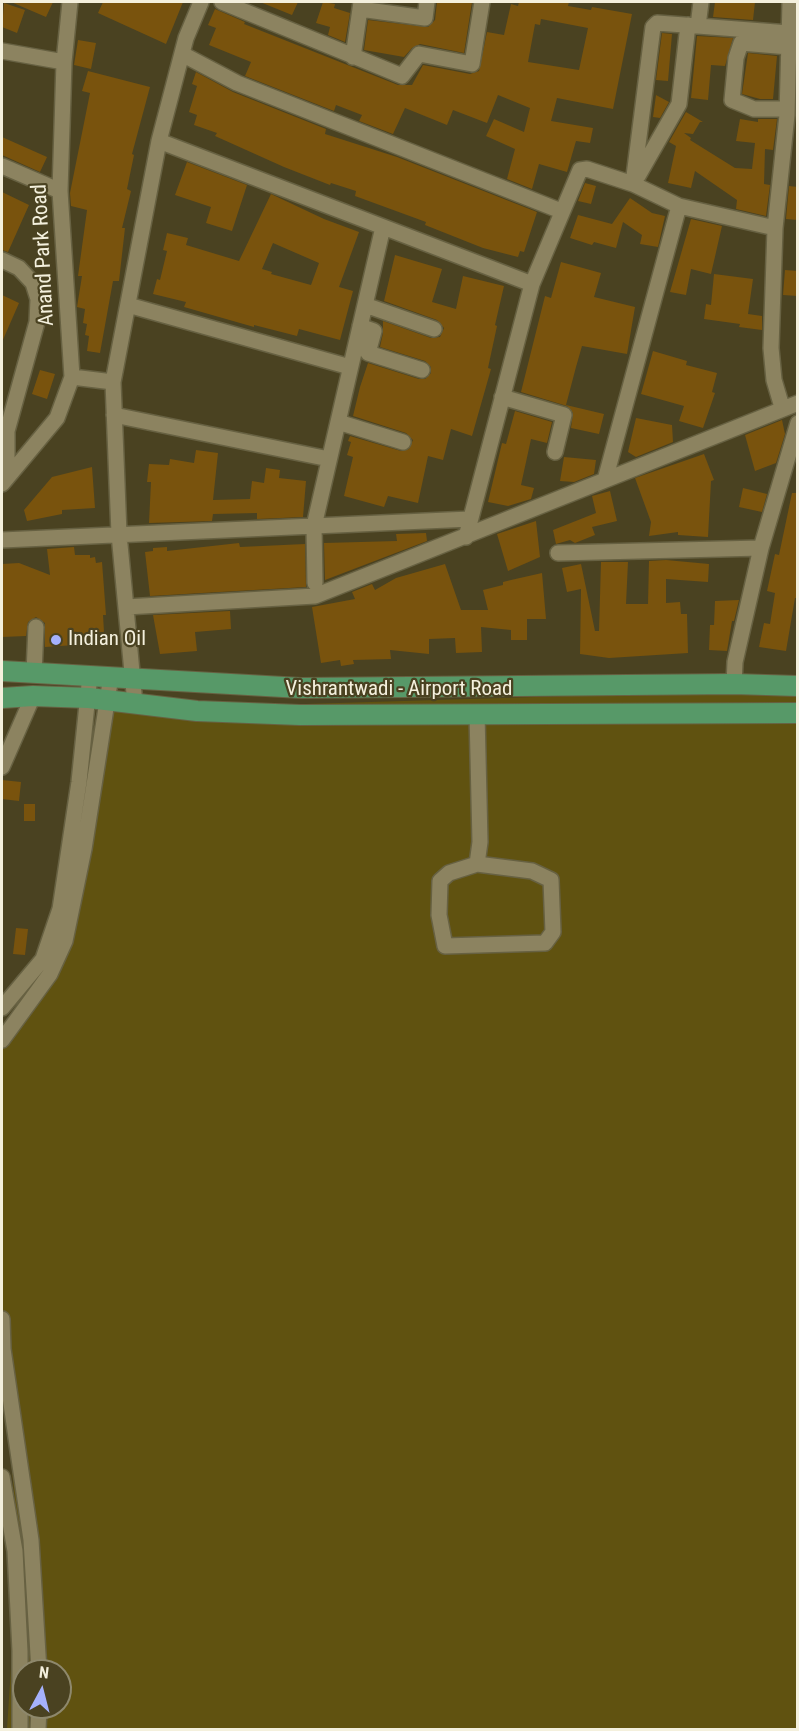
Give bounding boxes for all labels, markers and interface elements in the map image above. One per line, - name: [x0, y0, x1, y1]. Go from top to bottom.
- street label: Anand Park Road: [28, 183, 60, 327]
- place label: Indian Oil: [68, 627, 146, 653]
- marker: Indian Oil: [49, 633, 63, 647]
- street label: Vishrantwadi - Airport Road: [286, 677, 512, 703]
- north arrow: [12, 1659, 72, 1719]
- text: N: [38, 1663, 50, 1683]

